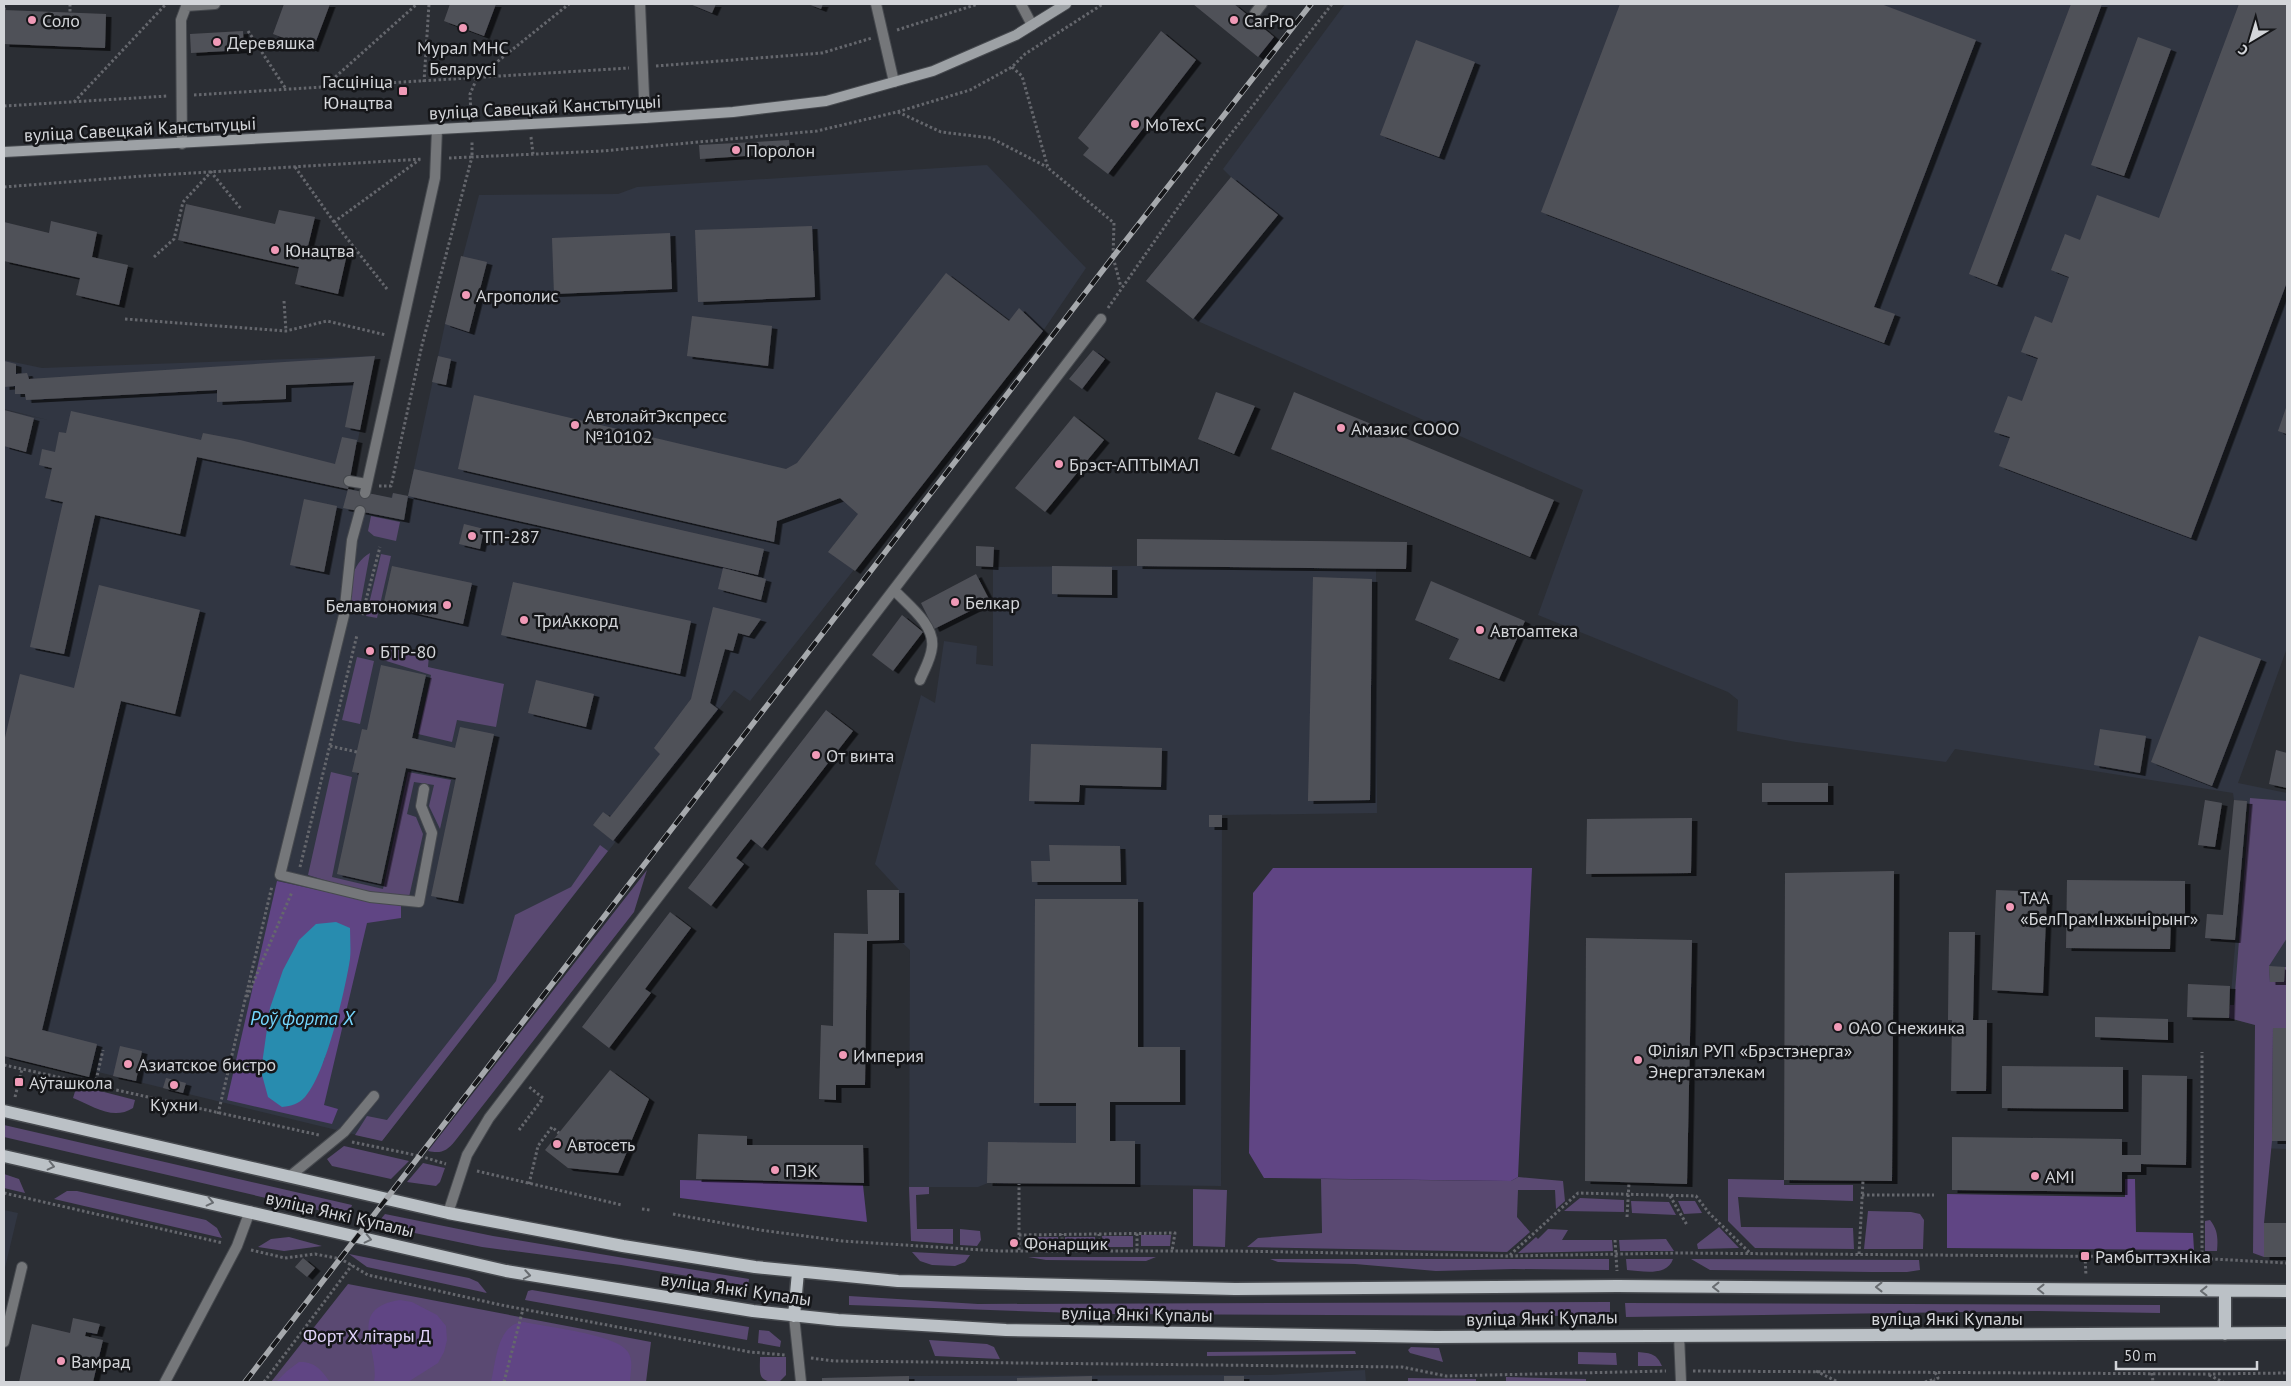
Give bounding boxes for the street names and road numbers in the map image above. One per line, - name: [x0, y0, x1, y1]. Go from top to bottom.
- street label: вуліца Савецкай Канстытуцыі: [428, 89, 662, 125]
- street label: вуліца Савецкай Канстытуцыі: [23, 111, 257, 147]
- street label: вуліца Янкі Купалы: [264, 1186, 416, 1242]
- street label: вуліца Янкі Купалы: [659, 1267, 813, 1311]
- street label: вуліца Янкі Купалы: [1061, 1301, 1213, 1327]
- street label: вуліца Янкі Купалы: [1466, 1305, 1618, 1331]
- street label: вуліца Янкі Купалы: [1871, 1307, 2023, 1330]

